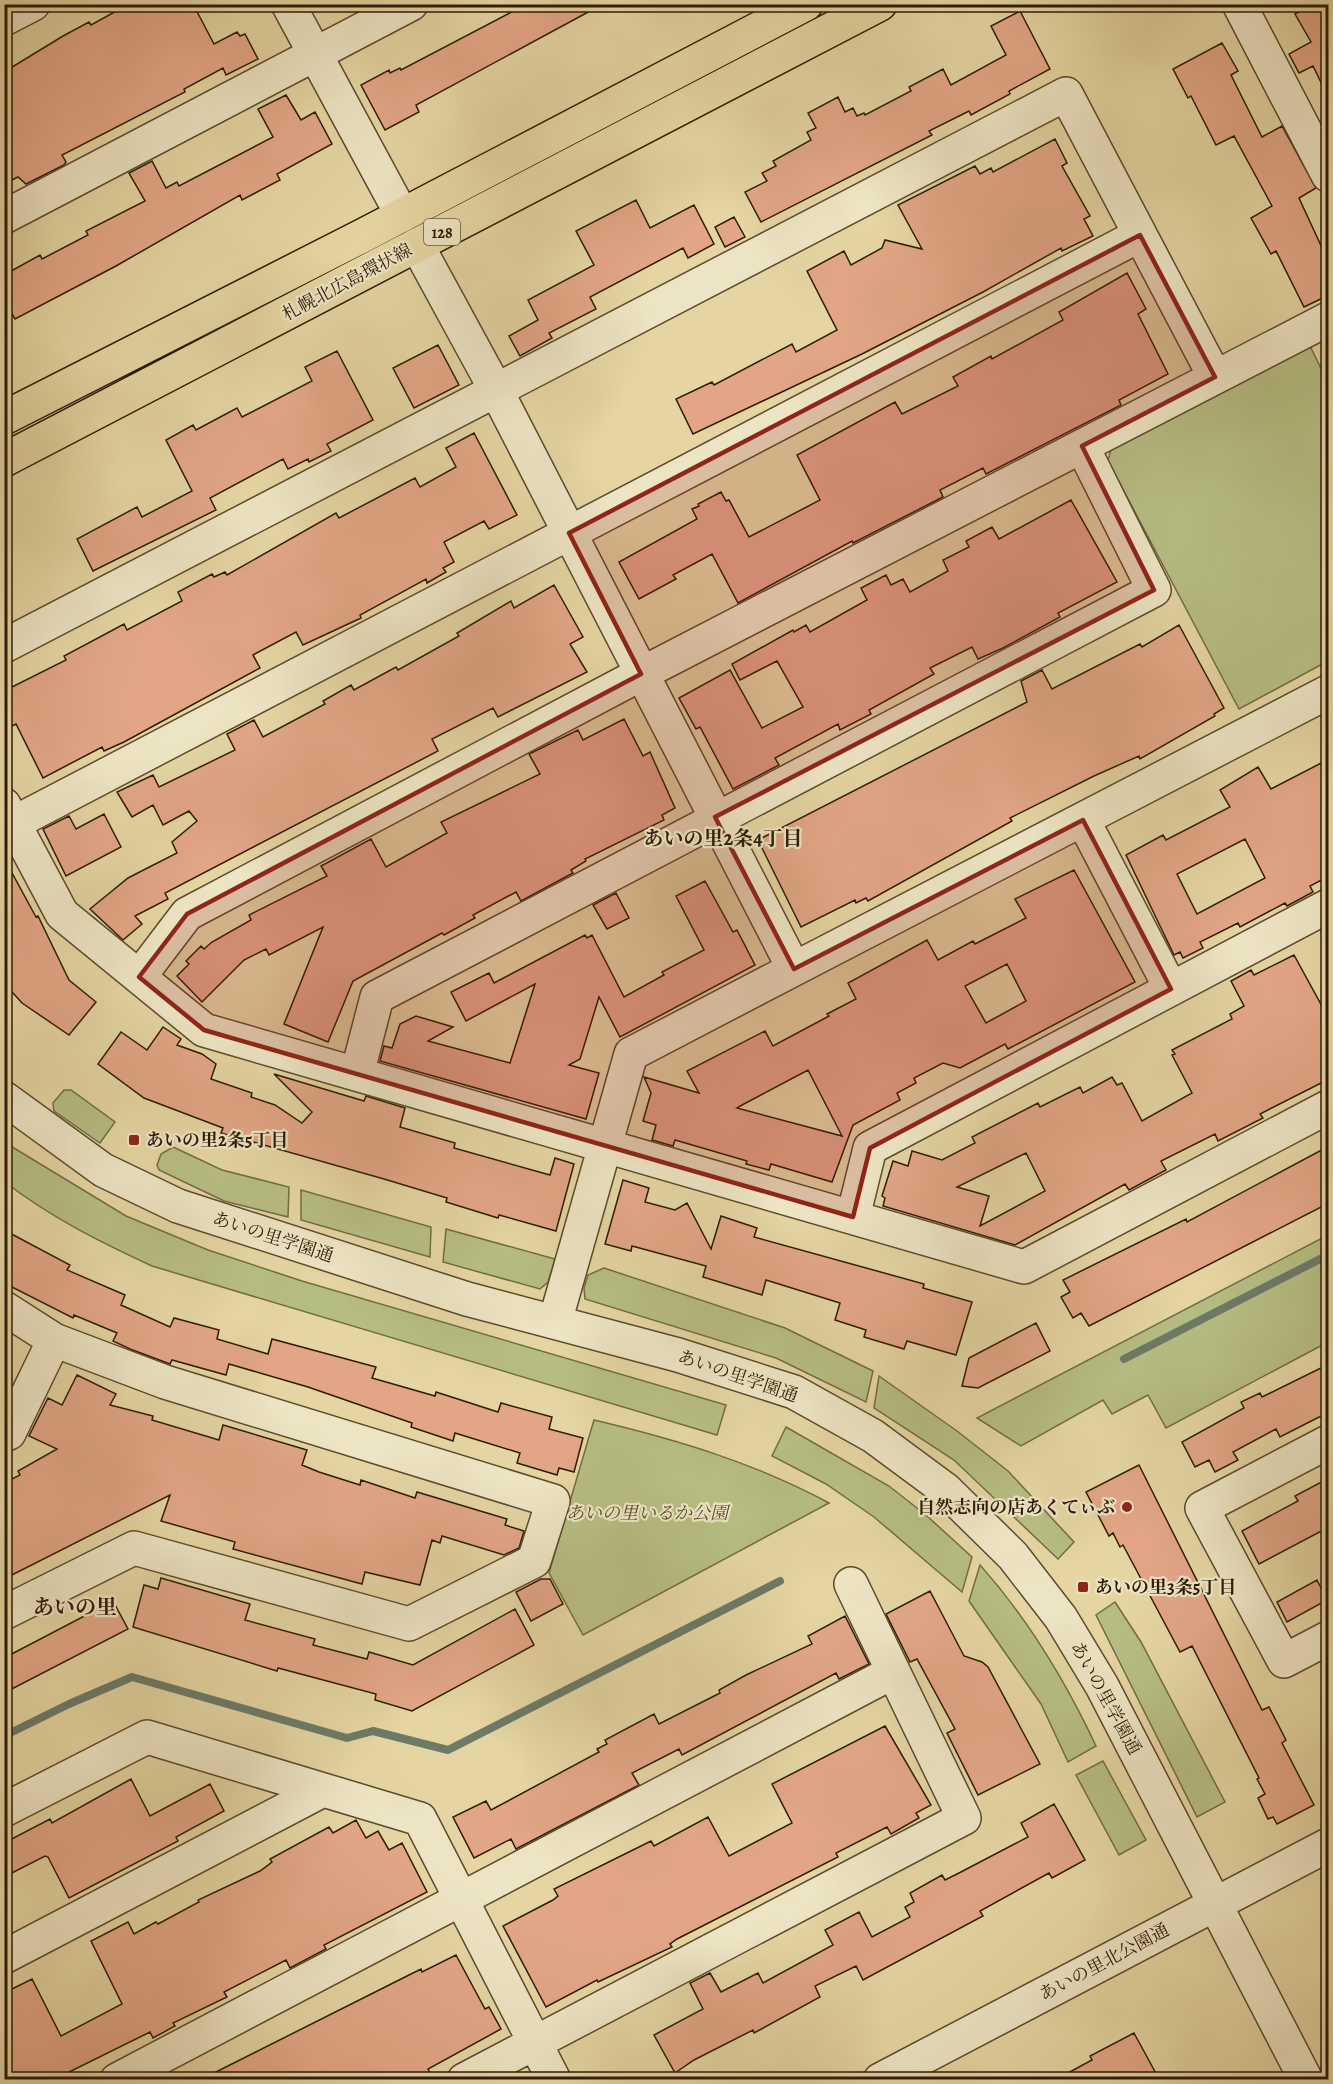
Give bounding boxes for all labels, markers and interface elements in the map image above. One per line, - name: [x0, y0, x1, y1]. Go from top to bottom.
- road number: 128: [424, 219, 460, 245]
- street label: 札幌北広島環状線: [278, 238, 416, 326]
- district label: あいの里2条4丁目: [643, 825, 803, 852]
- place label: あいの里2条5丁目: [146, 1128, 288, 1152]
- marker: あいの里2条5丁目: [127, 1133, 141, 1147]
- street label: あいの里学園通: [209, 1206, 337, 1268]
- street label: あいの里学園通: [675, 1344, 801, 1408]
- place label: 自然志向の店あくてぃぶ: [917, 1495, 1115, 1519]
- marker: 自然志向の店あくてぃぶ: [1120, 1500, 1134, 1514]
- park label: あいの里いるか公園: [566, 1501, 731, 1525]
- place label: あいの里3条5丁目: [1095, 1575, 1236, 1599]
- marker: あいの里3条5丁目: [1076, 1580, 1090, 1594]
- district label: あいの里: [33, 1593, 117, 1621]
- street label: あいの里学園通: [1065, 1637, 1147, 1759]
- street label: あいの里北公園通: [1035, 1918, 1173, 2006]

